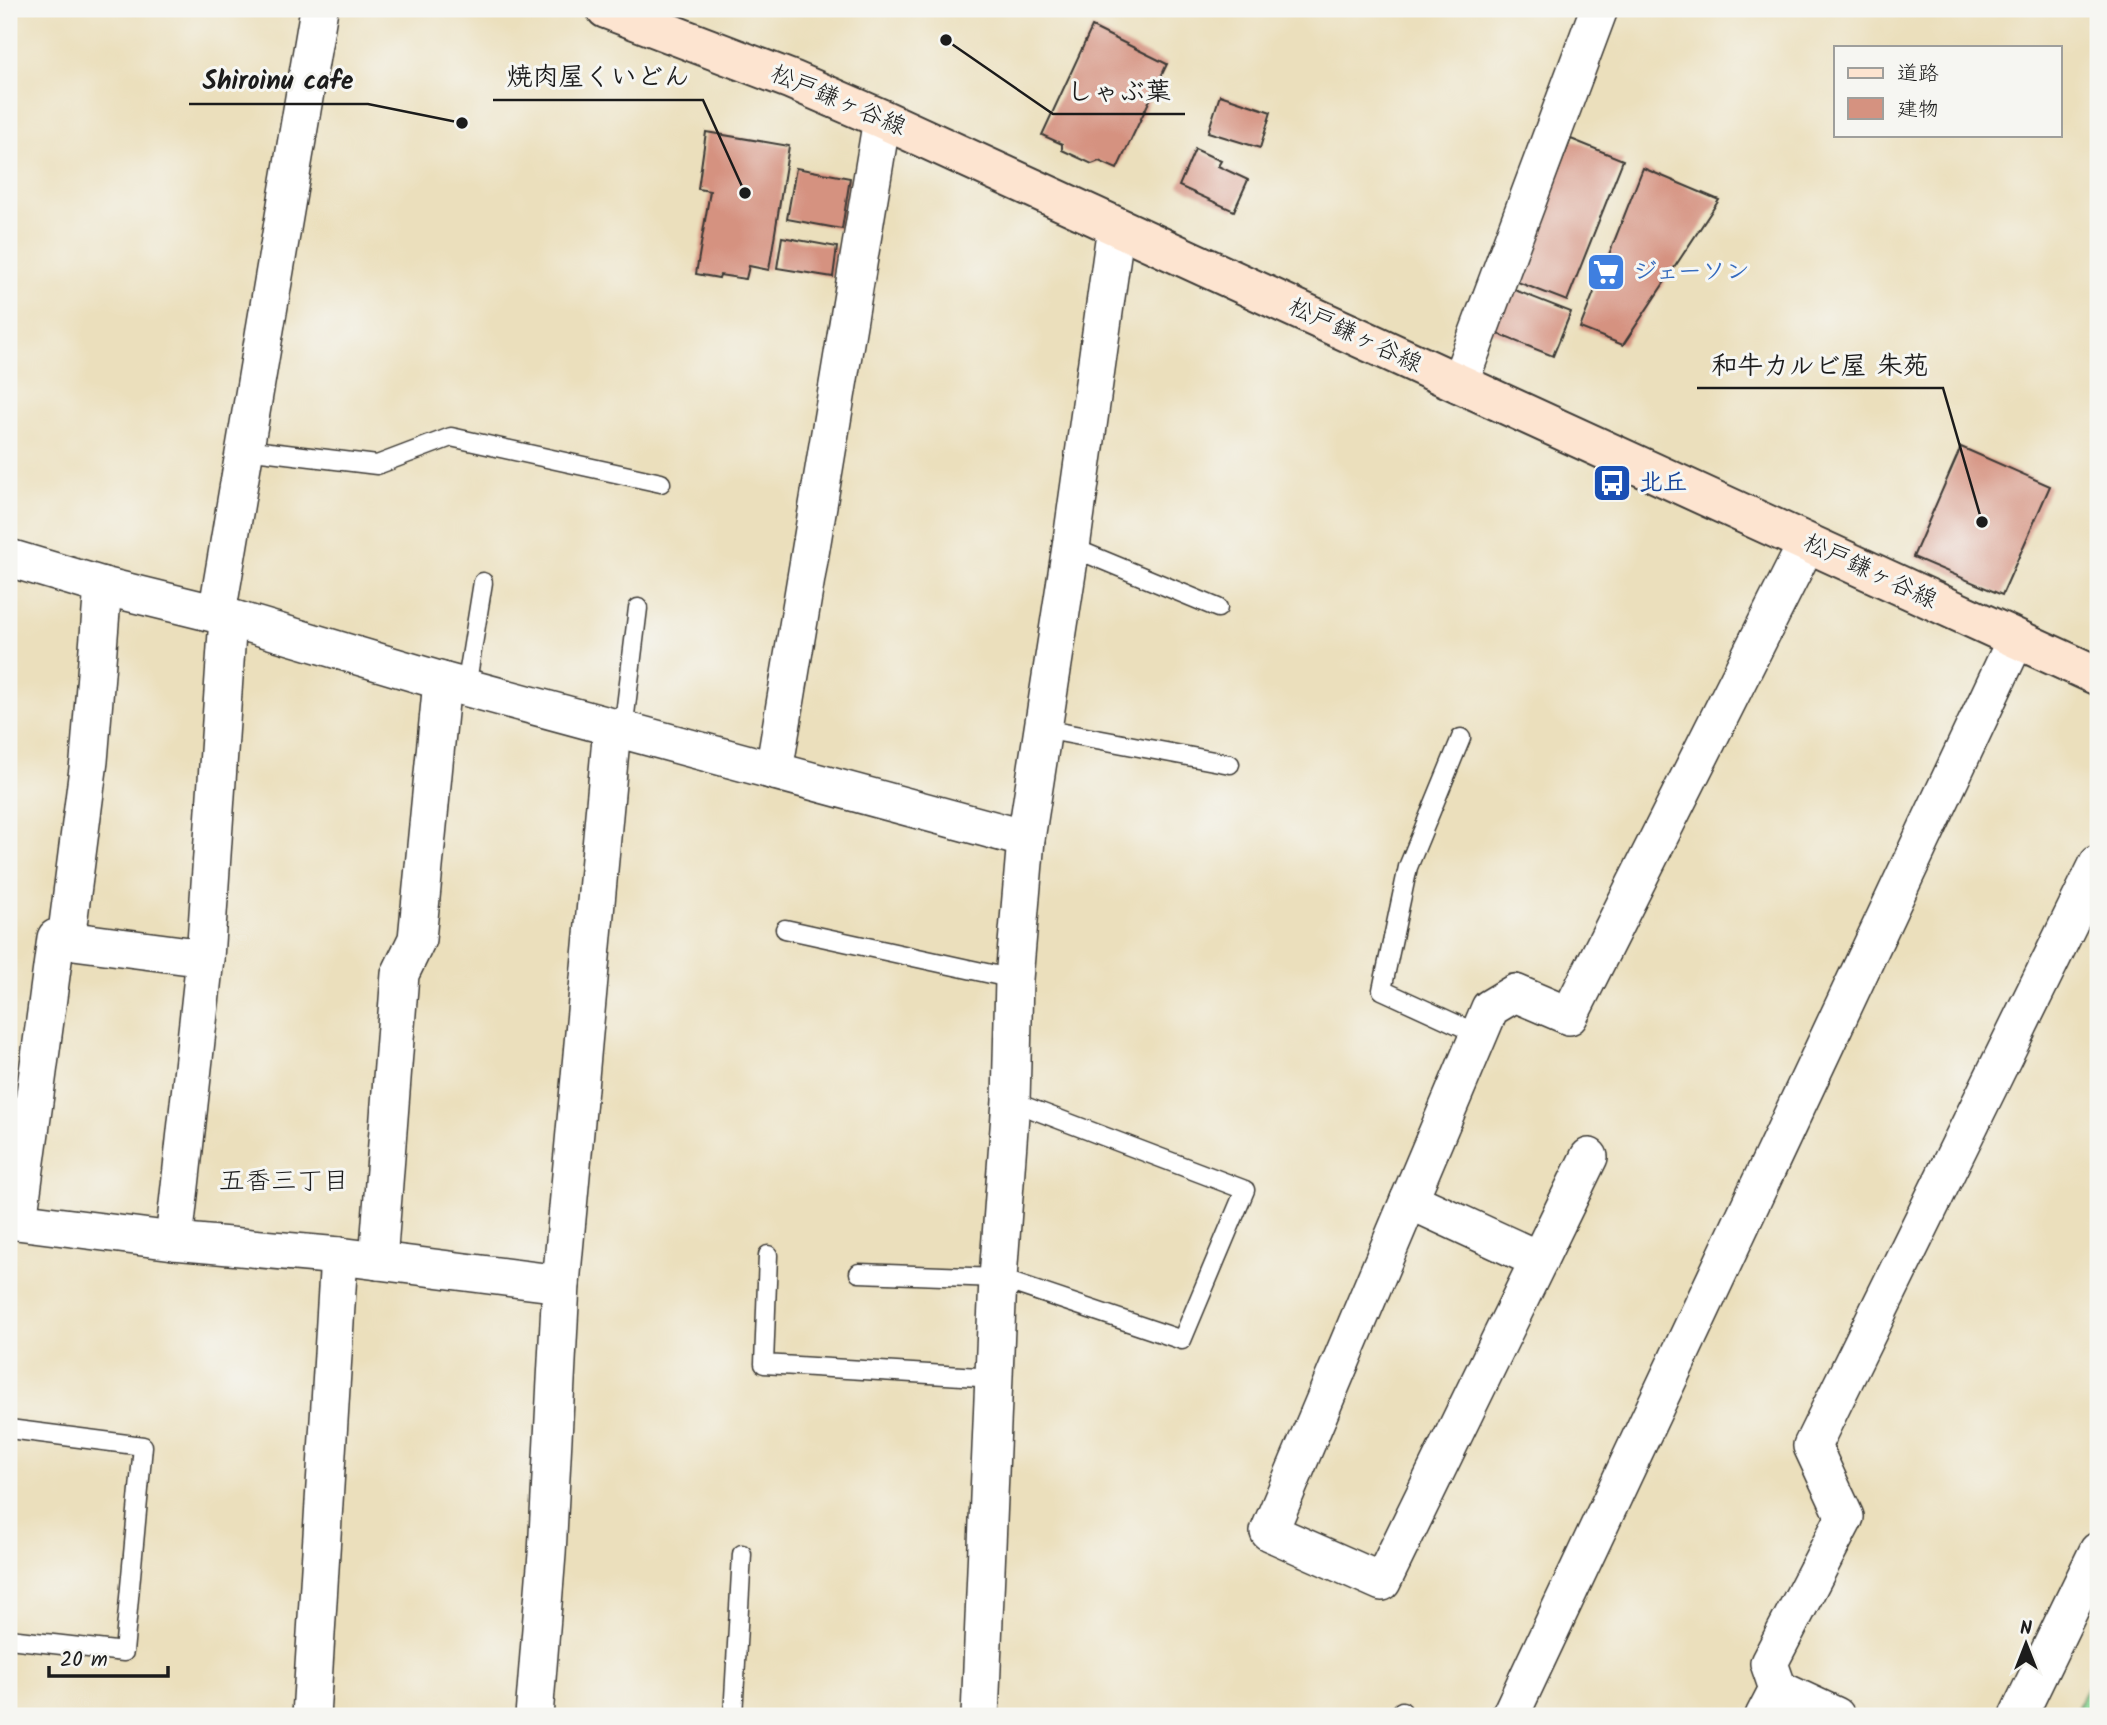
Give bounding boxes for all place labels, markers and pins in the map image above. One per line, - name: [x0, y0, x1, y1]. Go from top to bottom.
- callout: 焼肉屋くいどん: [493, 53, 703, 100]
- callout: Shiroinu cafe: [189, 57, 368, 104]
- callout: しゃぶ葉: [1053, 67, 1185, 114]
- supermarket icon: ジェーソン: [1585, 251, 1627, 293]
- place label: ジェーソン: [1633, 253, 1750, 292]
- callout: 和牛カルビ屋 朱苑: [1697, 341, 1943, 388]
- bus stop icon: 北丘: [1591, 462, 1633, 504]
- place label: 北丘: [1639, 464, 1687, 503]

